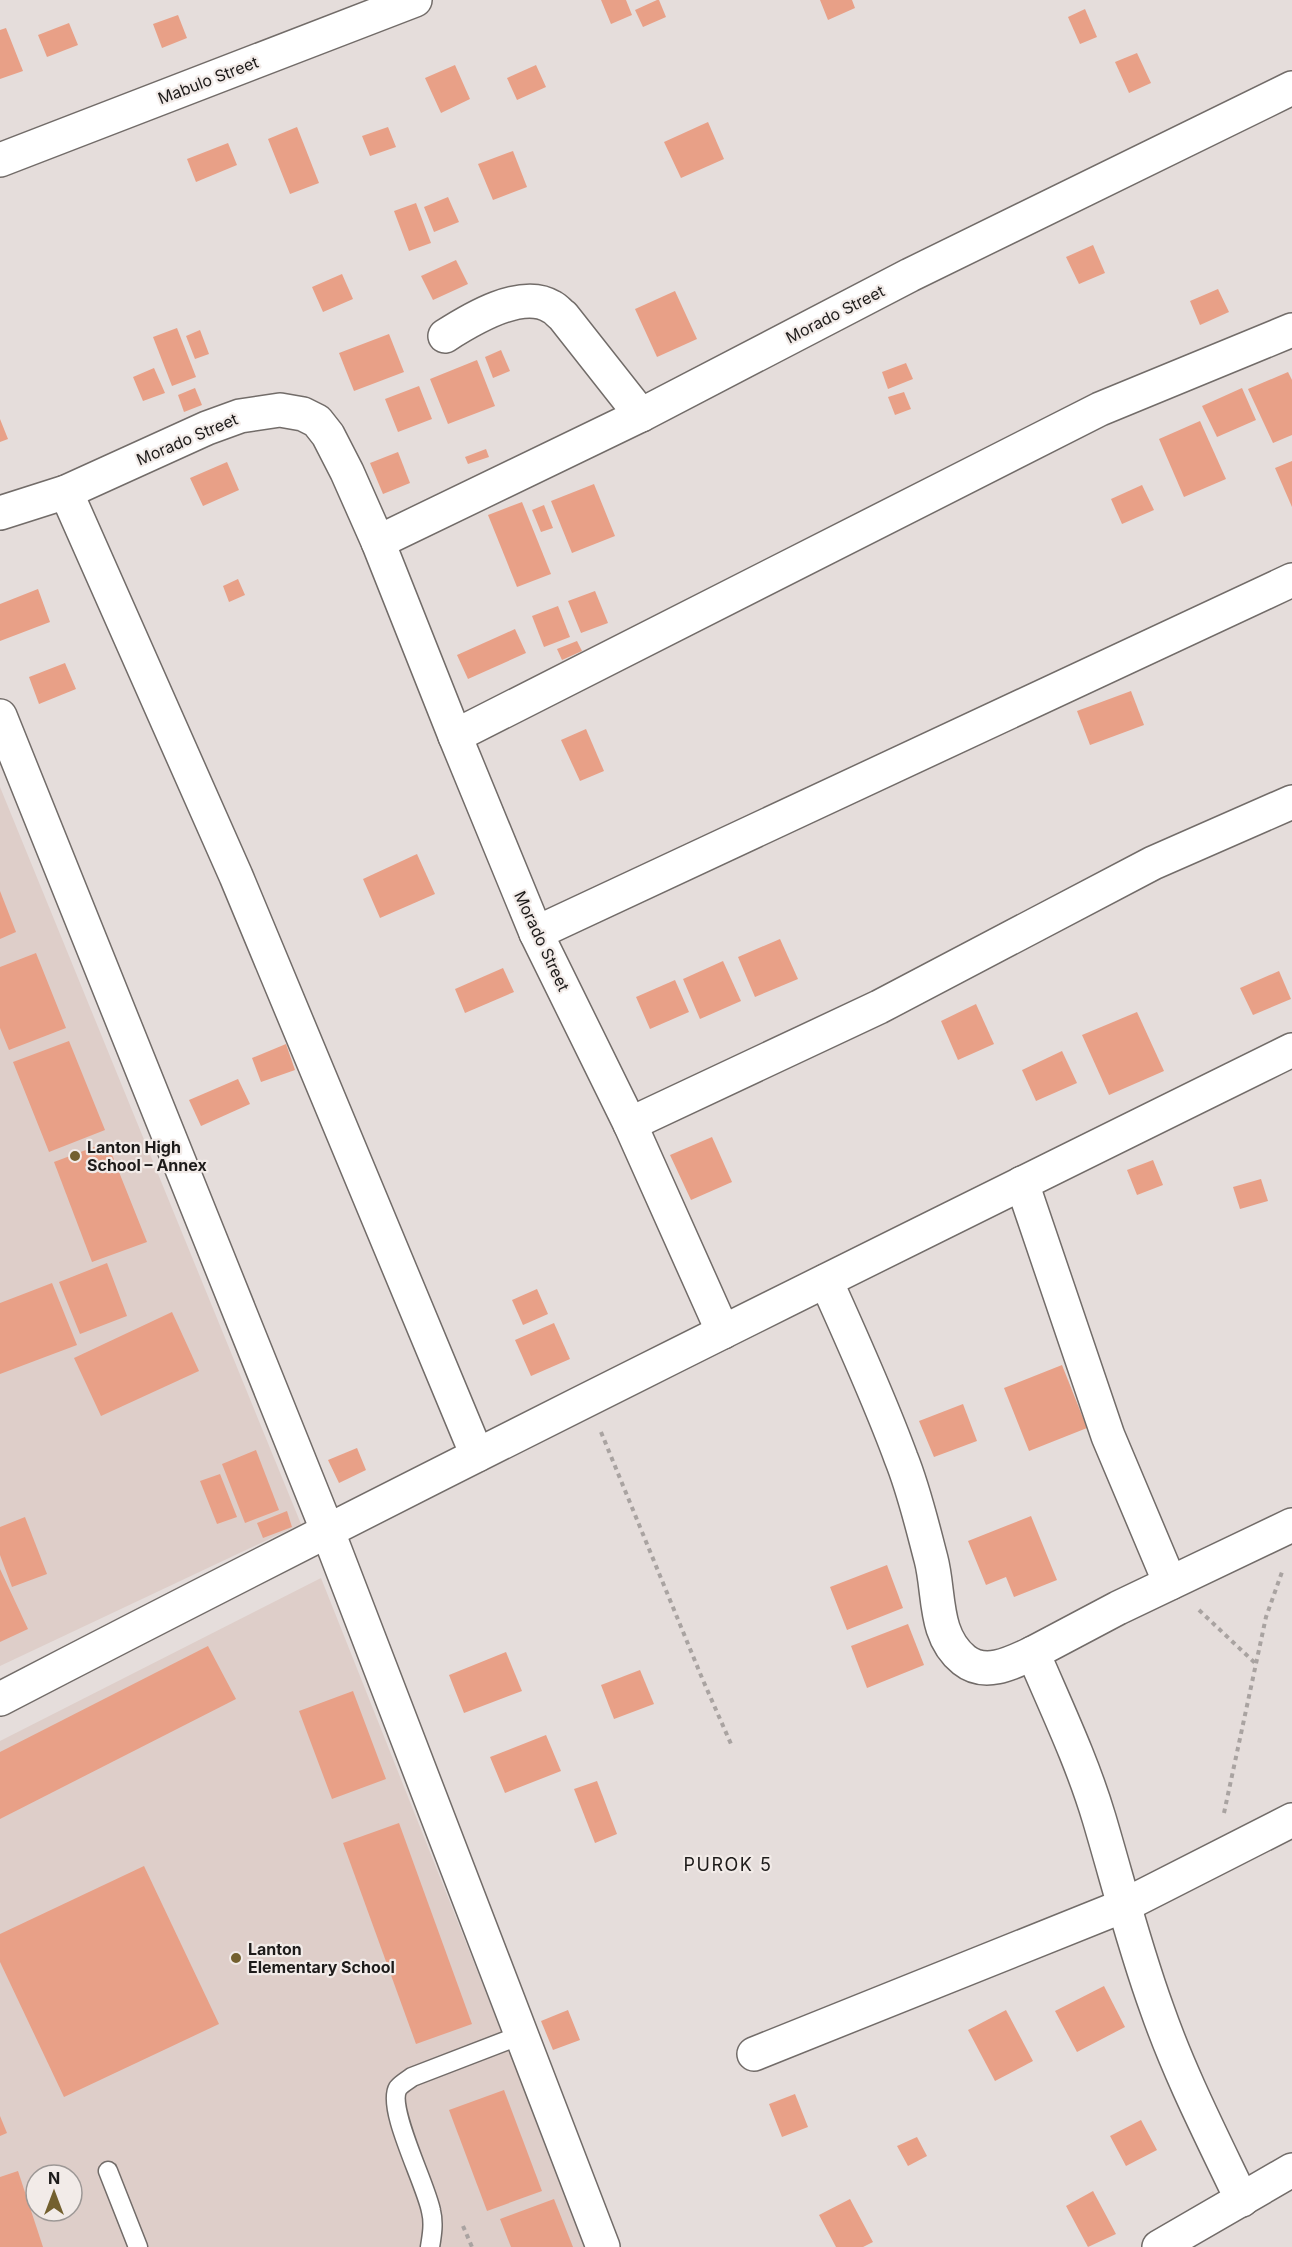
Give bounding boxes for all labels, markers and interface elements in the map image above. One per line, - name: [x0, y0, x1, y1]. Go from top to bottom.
- street label: Mabulo Street: [155, 52, 261, 108]
- street label: Morado Street: [782, 281, 888, 347]
- street label: Morado Street: [133, 409, 241, 469]
- street label: Morado Street: [510, 888, 574, 994]
- place label: Lanton High School – Annex: [87, 1137, 207, 1175]
- marker: Lanton High School – Annex: [68, 1149, 82, 1163]
- district label: PUROK 5: [684, 1854, 772, 1875]
- place label: Lanton Elementary School: [248, 1939, 395, 1977]
- marker: Lanton Elementary School: [229, 1951, 243, 1965]
- north arrow: [24, 2163, 84, 2223]
- text: N: [48, 2168, 60, 2188]

